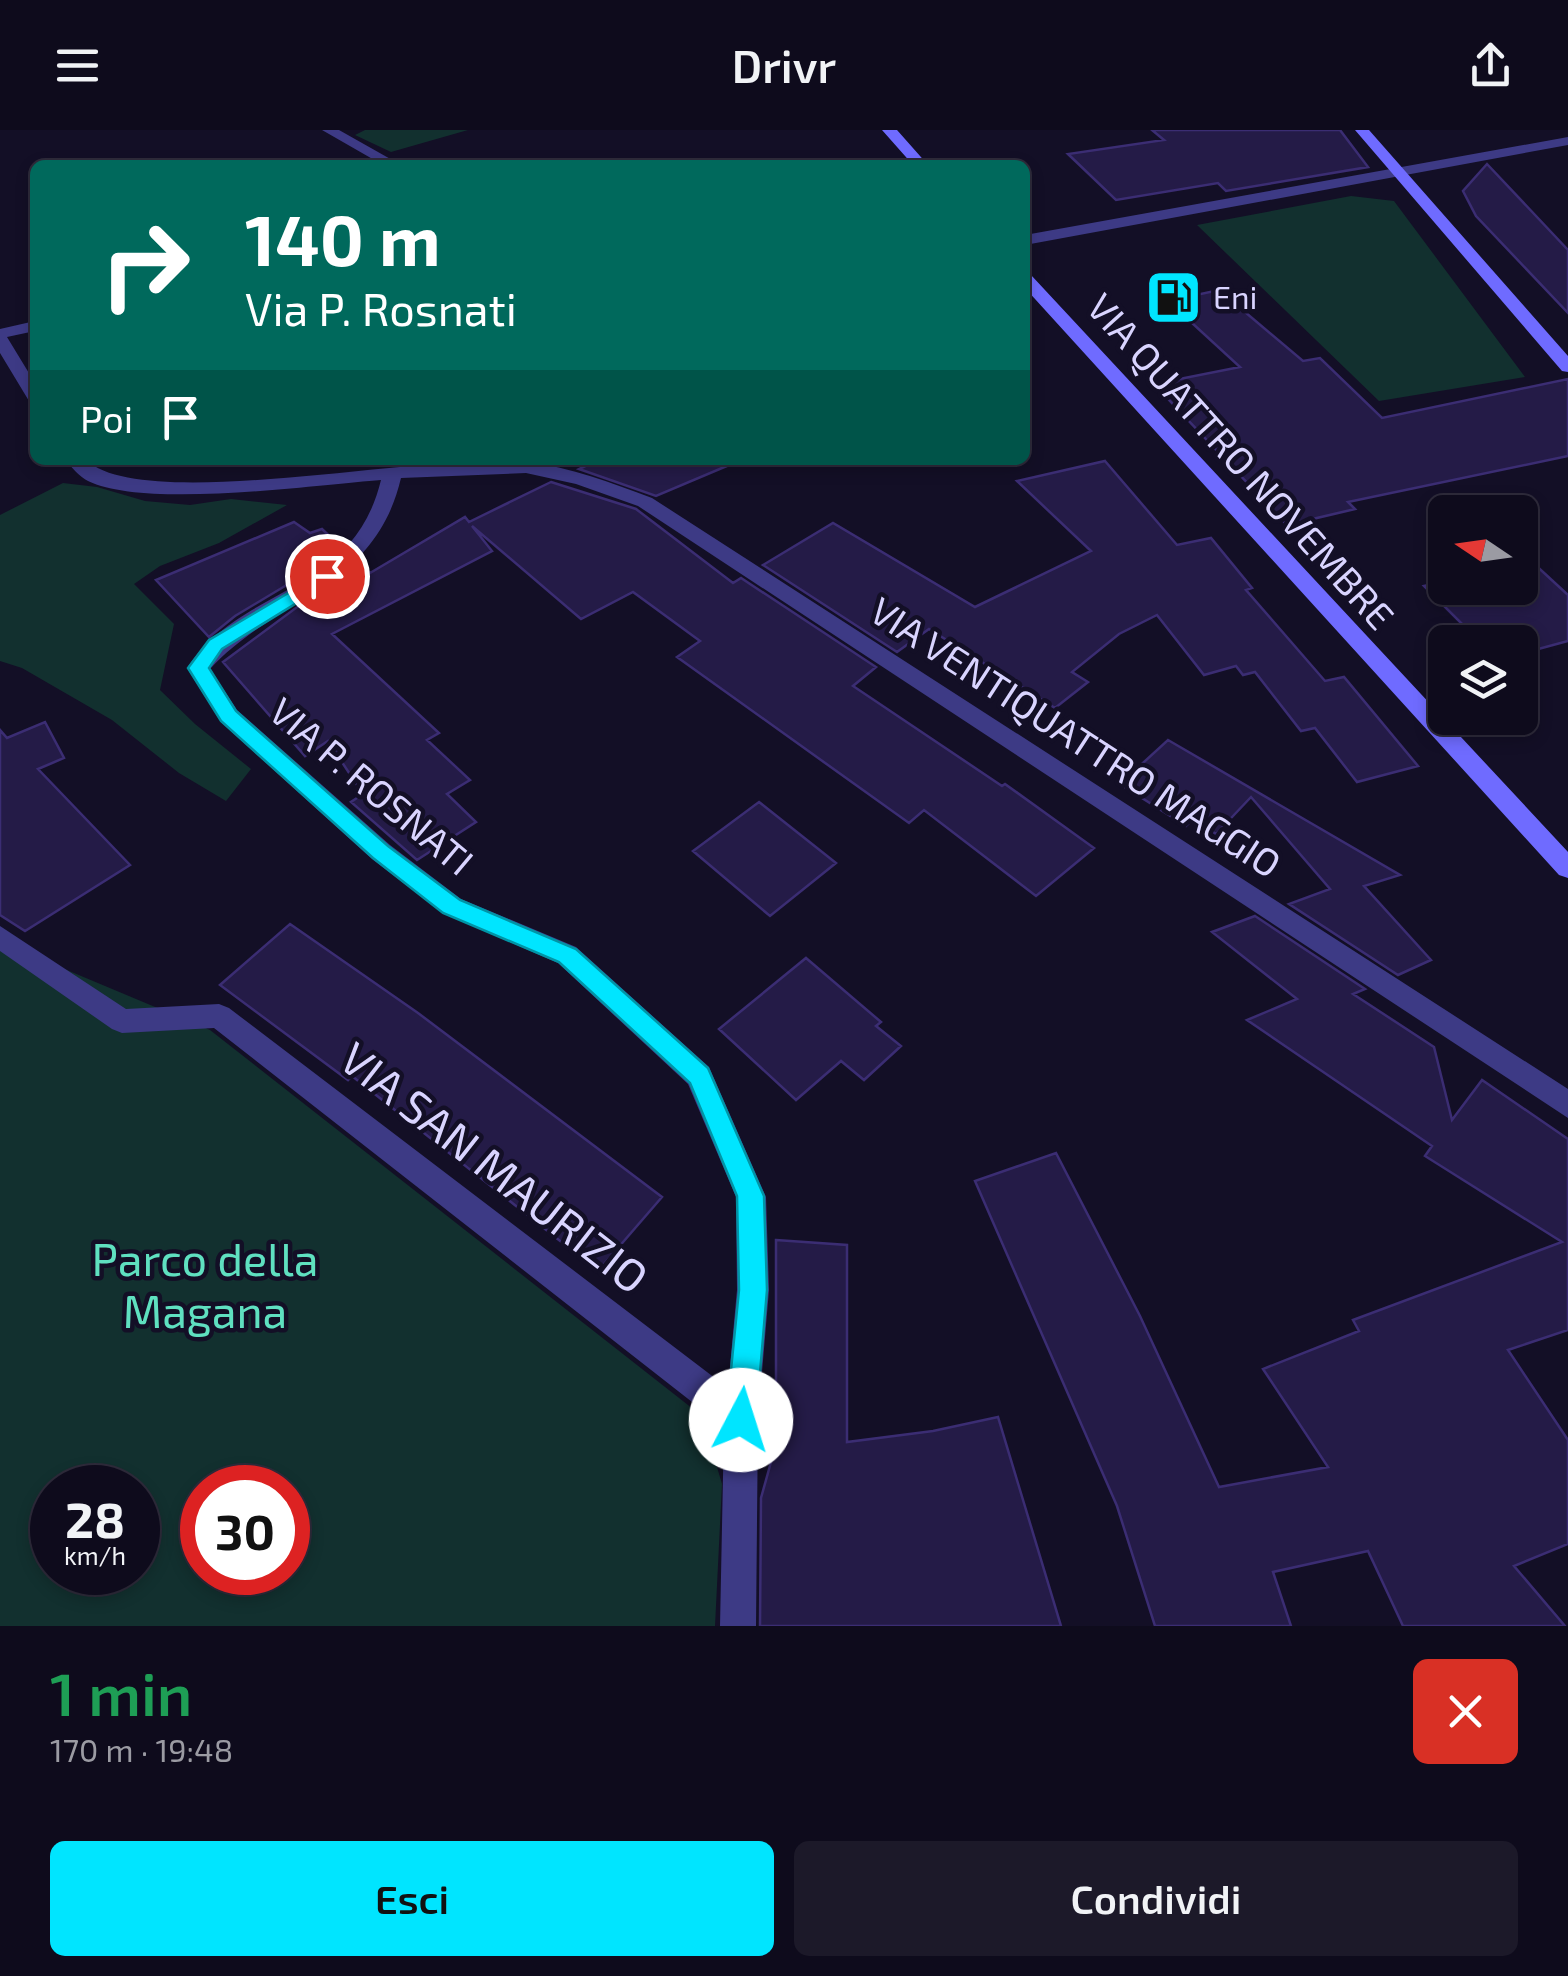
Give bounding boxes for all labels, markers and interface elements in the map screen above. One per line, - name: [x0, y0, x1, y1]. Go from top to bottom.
- icon: menu: [50, 38, 105, 93]
- text: Drivr: [732, 38, 836, 92]
- icon: share: [1463, 38, 1518, 93]
- text: 140 m: [245, 196, 441, 280]
- icon: right: [80, 200, 210, 330]
- fuel station icon: Eni: [1144, 268, 1204, 328]
- place label: Eni: [1213, 277, 1257, 315]
- text: Via P. Rosnati: [245, 281, 517, 335]
- street label: VIA QUATTRO NOVEMBRE: [1079, 283, 1404, 638]
- icon: arrive: [153, 390, 208, 445]
- text: Poi: [80, 395, 133, 441]
- north arrow: [1428, 495, 1538, 605]
- map controls: [1428, 495, 1538, 735]
- pin: [285, 534, 370, 619]
- icon: arrive: [300, 549, 355, 604]
- street label: VIA VENTIQUATTRO MAGGIO: [862, 586, 1290, 886]
- button: layers: [1428, 625, 1538, 735]
- street label: VIA P. ROSNATI: [261, 687, 483, 884]
- street label: VIA SAN MAURIZIO: [331, 1030, 660, 1303]
- park label: Parco della Magana: [91, 1231, 319, 1337]
- position arrow: [689, 1368, 793, 1472]
- speed limit sign: 30: [180, 1465, 310, 1595]
- text: 28: [65, 1488, 125, 1548]
- text: km/h: [64, 1540, 126, 1570]
- text: 1 min: [50, 1656, 192, 1728]
- button: close: [1413, 1659, 1518, 1764]
- text: 170 m · 19:48: [50, 1730, 233, 1768]
- button: Esci: [50, 1841, 774, 1956]
- button: Condividi: [794, 1841, 1518, 1956]

